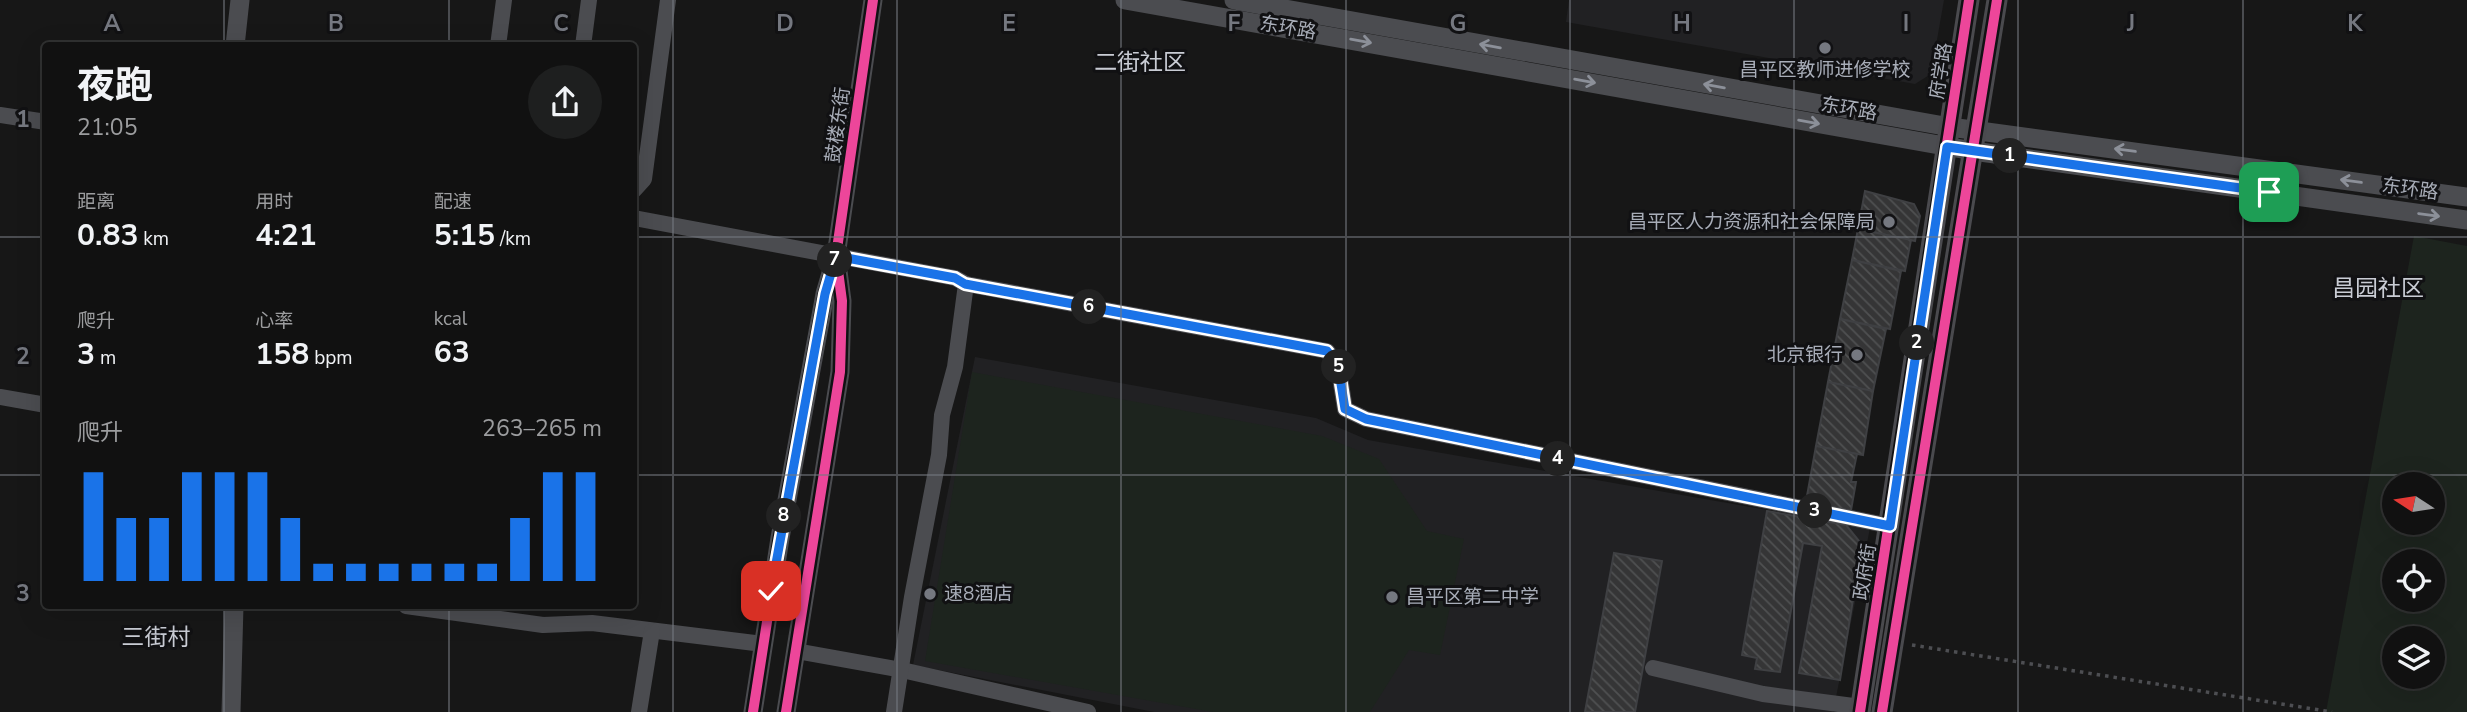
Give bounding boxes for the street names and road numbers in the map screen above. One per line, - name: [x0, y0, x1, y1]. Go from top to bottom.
- street label: 东环路: [1258, 10, 1318, 46]
- street label: 府学路: [1924, 41, 1958, 101]
- street label: 鼓楼东街: [820, 86, 856, 164]
- street label: 东环路: [1819, 91, 1879, 127]
- street label: 东环路: [2380, 172, 2440, 206]
- street label: 政府街: [1848, 542, 1882, 602]

